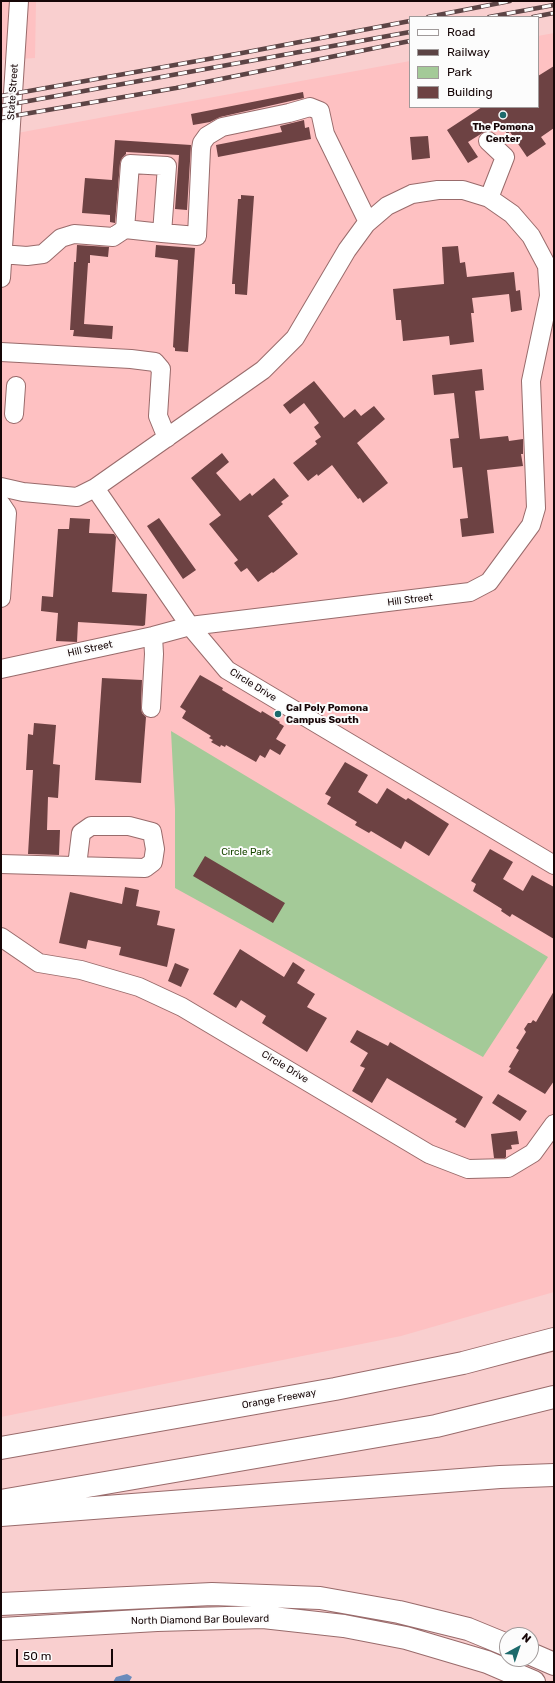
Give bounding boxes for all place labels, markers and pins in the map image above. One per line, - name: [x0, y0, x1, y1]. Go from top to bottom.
- marker: The Pomona Center: [498, 110, 508, 120]
- place label: The Pomona Center: [472, 121, 534, 144]
- place label: Cal Poly Pomona Campus South: [286, 702, 368, 726]
- marker: Cal Poly Pomona Campus South: [273, 709, 283, 719]

